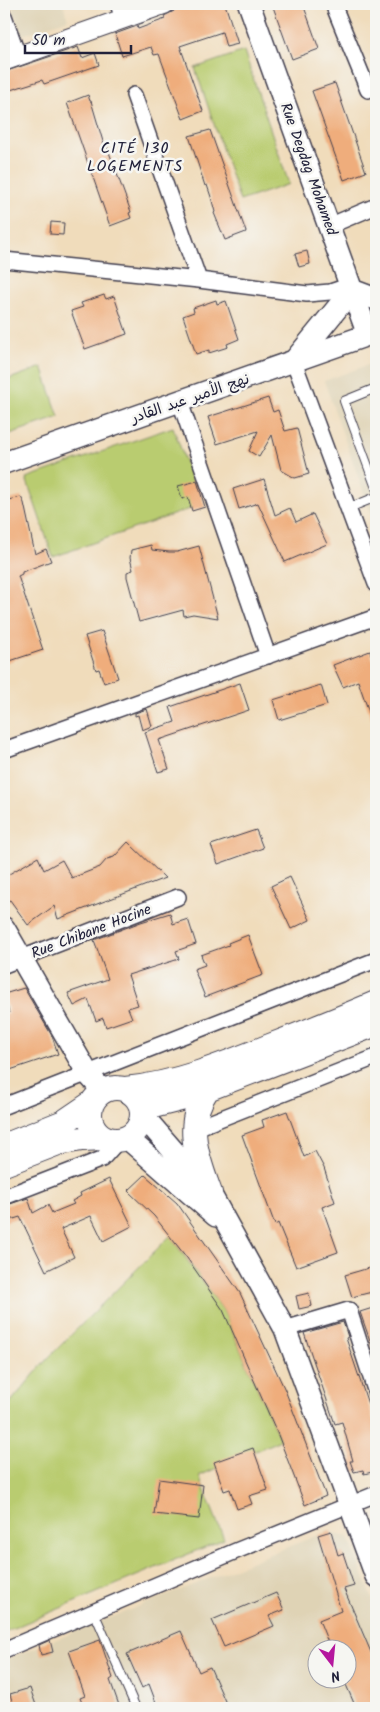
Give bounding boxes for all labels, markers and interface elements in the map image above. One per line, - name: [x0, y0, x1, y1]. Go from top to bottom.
- scale bar: [25, 22, 131, 54]
- text: 50 m: [32, 29, 66, 53]
- street label: Rue Degdag Mohamed: [273, 100, 343, 240]
- district label: CITÉ 130 LOGEMENTS: [87, 136, 183, 179]
- street label: نهج الأمير عبد القادر: [127, 367, 253, 431]
- street label: Rue Chibane Hocine: [28, 898, 155, 966]
- north arrow: [308, 1640, 358, 1690]
- text: N: [328, 1664, 343, 1687]

